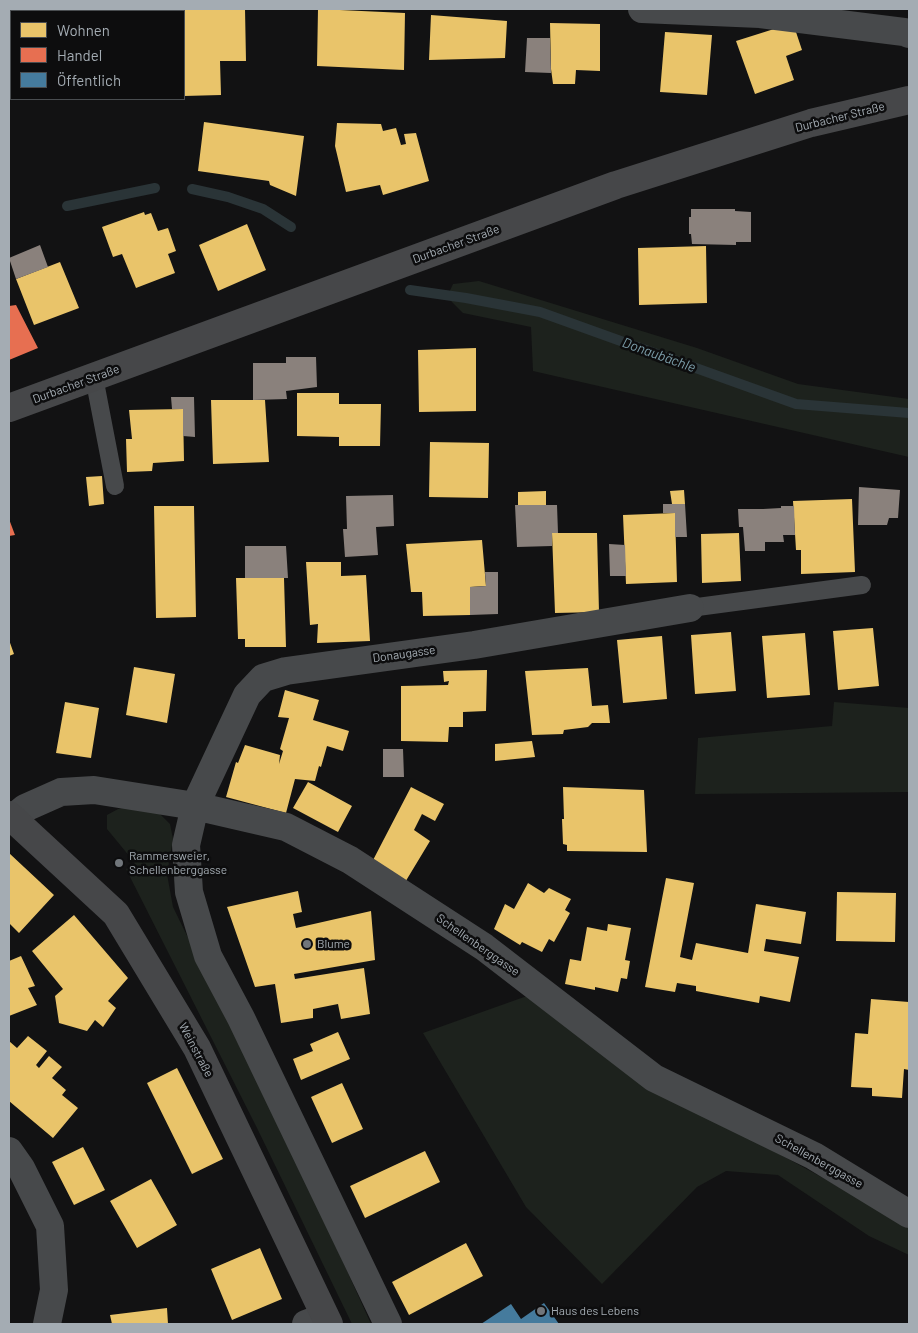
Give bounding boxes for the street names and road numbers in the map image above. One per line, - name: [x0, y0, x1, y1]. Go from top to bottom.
- street label: Durbacher Straße: [794, 99, 886, 135]
- street label: Durbacher Straße: [411, 222, 501, 266]
- street label: Durbacher Straße: [31, 362, 121, 406]
- street label: Donaugasse: [372, 642, 436, 666]
- street label: Schellenberggasse: [434, 911, 522, 979]
- street label: Weinstraße: [176, 1020, 216, 1080]
- street label: Schellenberggasse: [773, 1131, 865, 1191]

